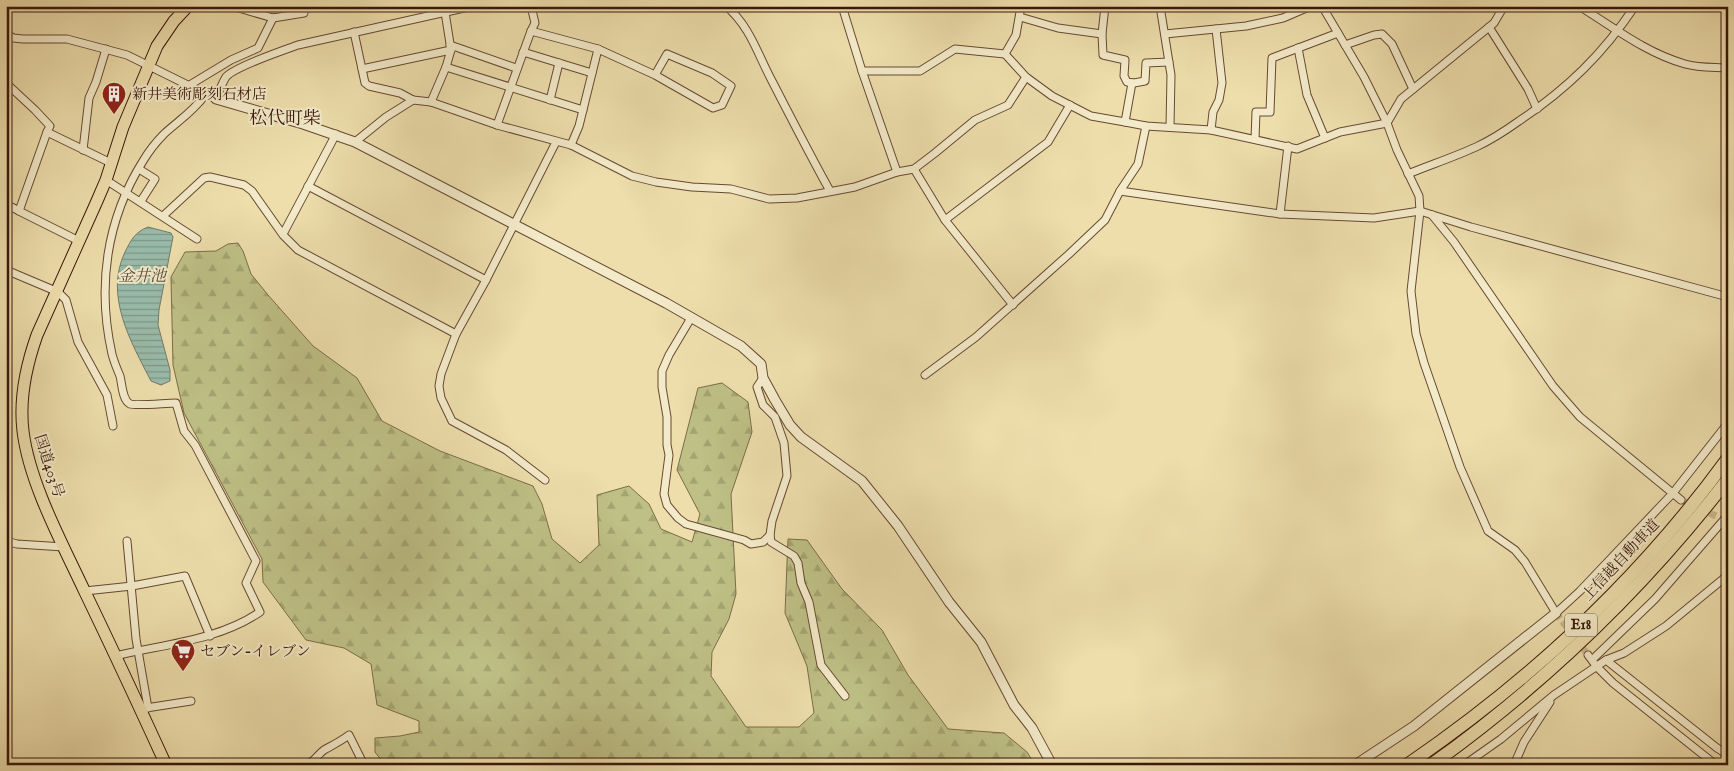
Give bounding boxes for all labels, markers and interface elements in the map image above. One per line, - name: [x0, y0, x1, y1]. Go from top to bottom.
- building icon: 新井美術彫刻石材店: [101, 81, 127, 115]
- place label: 新井美術彫刻石材店: [132, 85, 267, 104]
- district label: 松代町柴: [249, 108, 321, 131]
- water label: 金井池: [118, 267, 168, 287]
- street label: 国道403号: [30, 432, 68, 500]
- street label: 上信越自動車道: [1578, 515, 1664, 605]
- road number: E18: [1565, 614, 1597, 636]
- supermarket icon: セブン-イレブン: [170, 638, 196, 672]
- place label: セブン-イレブン: [200, 642, 311, 661]

